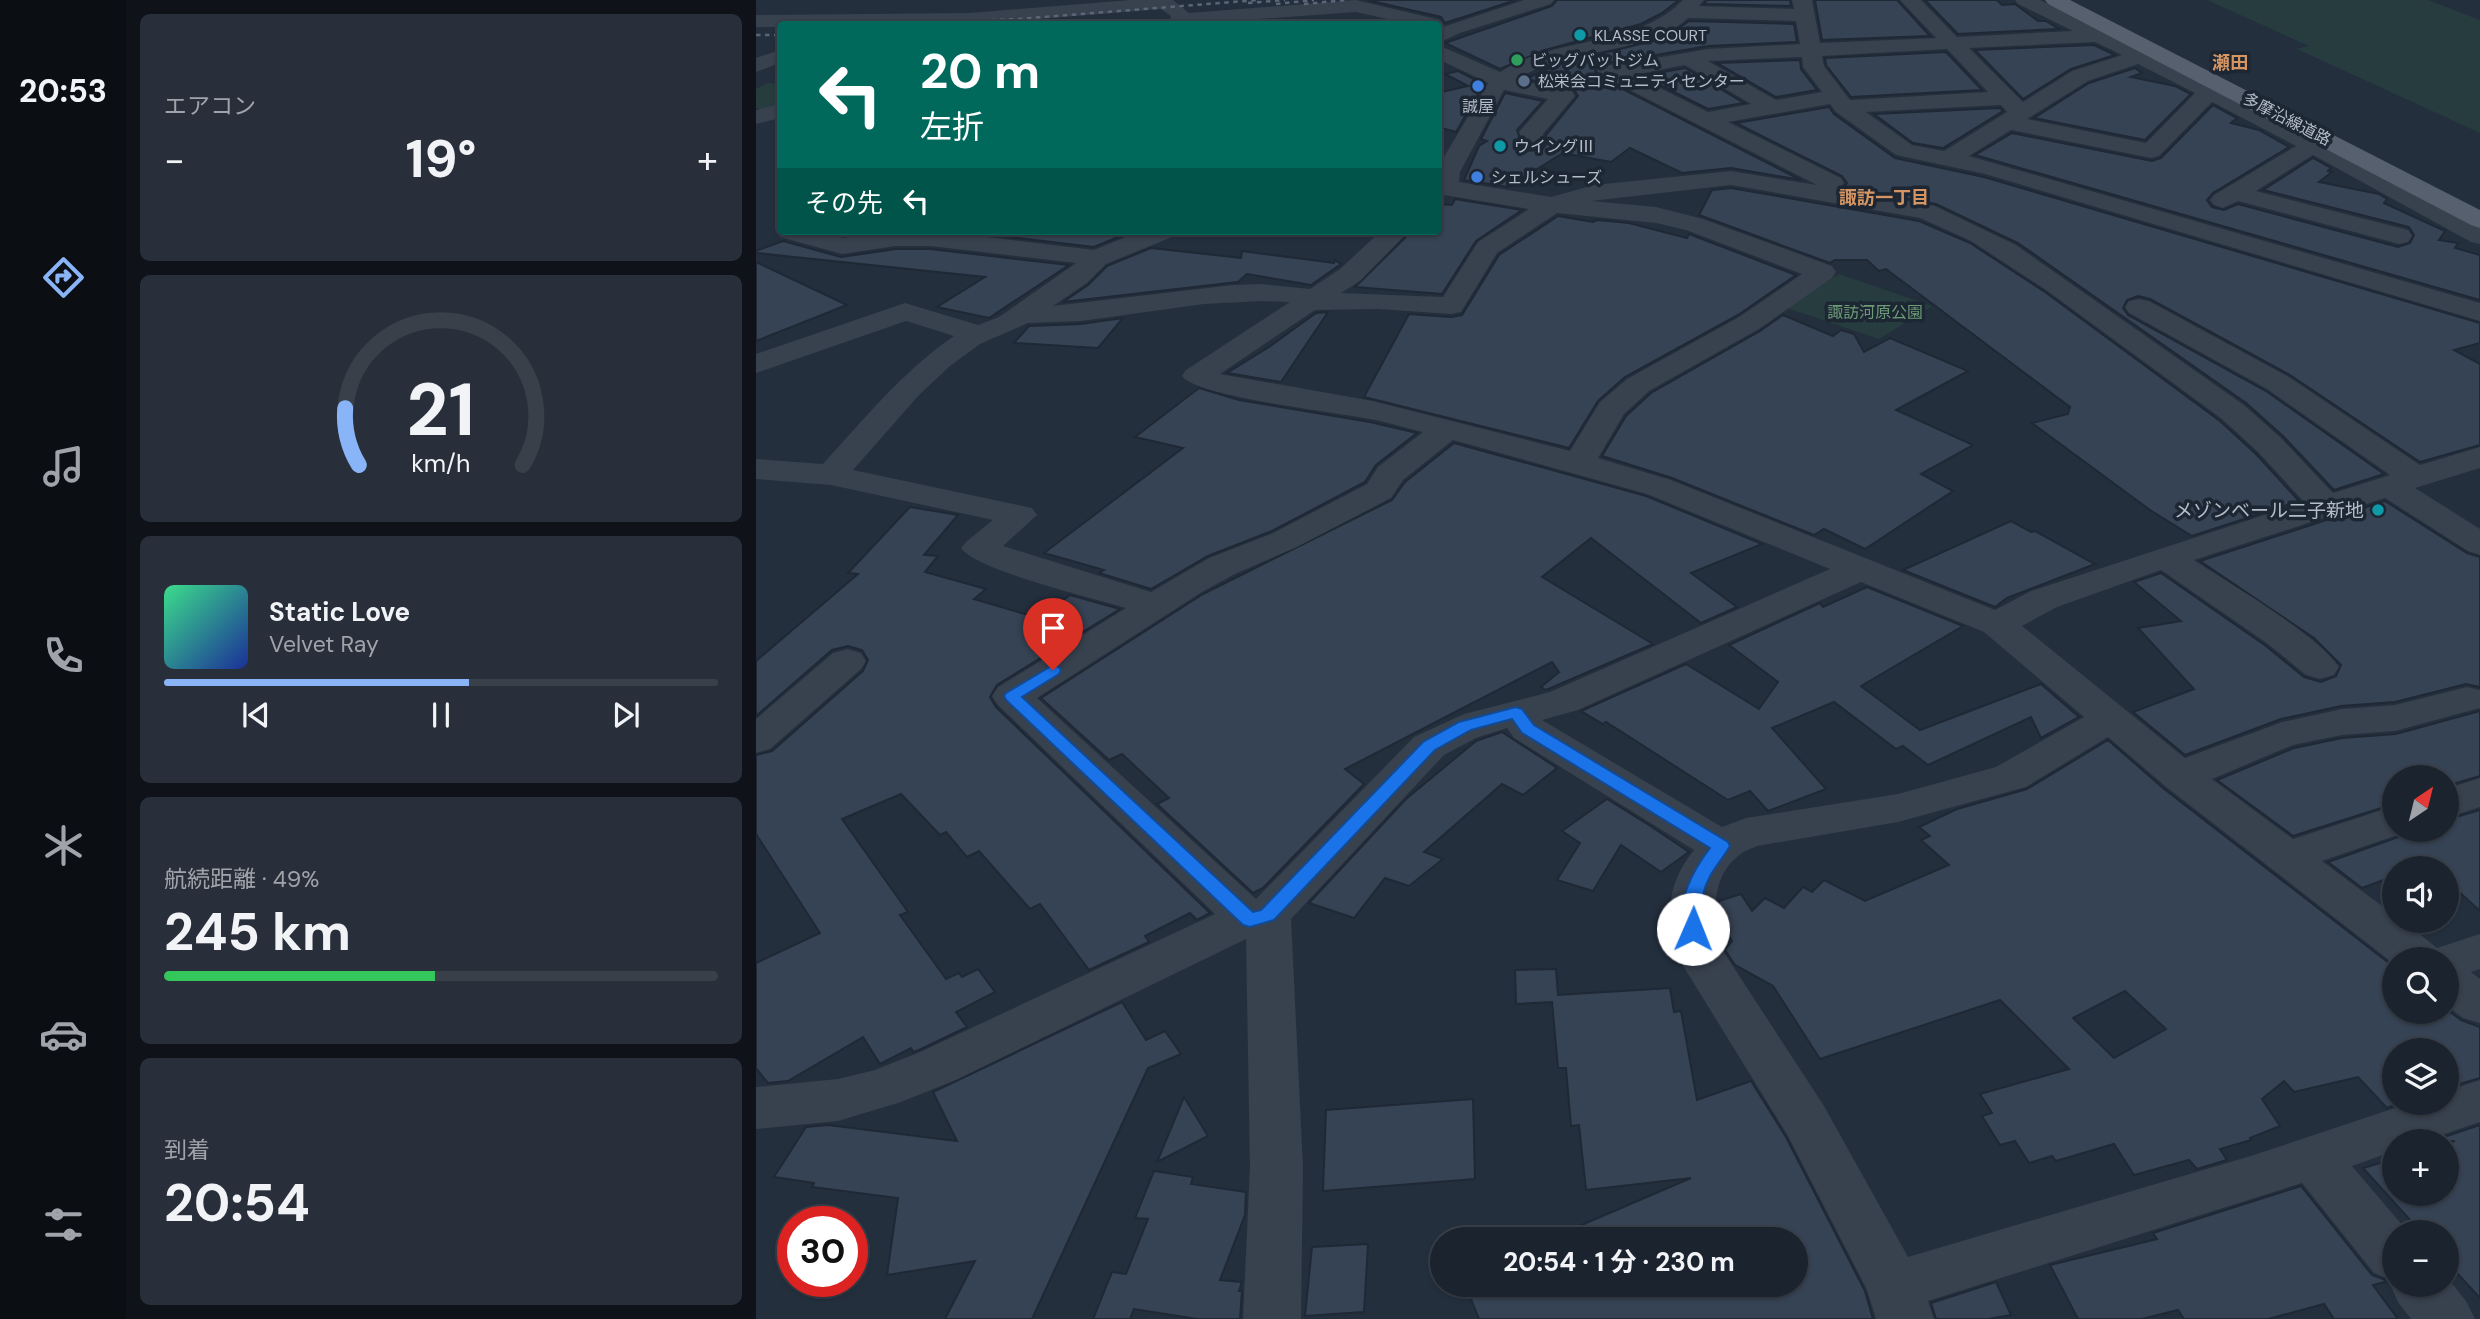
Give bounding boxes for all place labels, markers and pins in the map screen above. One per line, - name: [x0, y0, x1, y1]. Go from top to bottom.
- place label: KLASSE COURT: [1594, 25, 1707, 46]
- marker: KLASSE COURT: [1572, 27, 1588, 43]
- place label: ビッグバットジム: [1531, 50, 1659, 71]
- marker: ビッグバットジム: [1509, 52, 1525, 68]
- place label: 松栄会コミュニティセンター: [1538, 71, 1745, 92]
- marker: 松栄会コミュニティセンター: [1516, 73, 1532, 89]
- marker: 誠屋: [1470, 78, 1486, 94]
- place label: 誠屋: [1462, 96, 1494, 117]
- place label: ウイングⅢ: [1514, 136, 1594, 157]
- marker: ウイングⅢ: [1492, 138, 1508, 154]
- place label: シェルシューズ: [1491, 167, 1602, 188]
- marker: シェルシューズ: [1469, 169, 1485, 185]
- place label: メゾンベール二子新地: [2174, 498, 2364, 523]
- marker: メゾンベール二子新地: [2370, 502, 2386, 518]
- pin: [1023, 598, 1083, 670]

